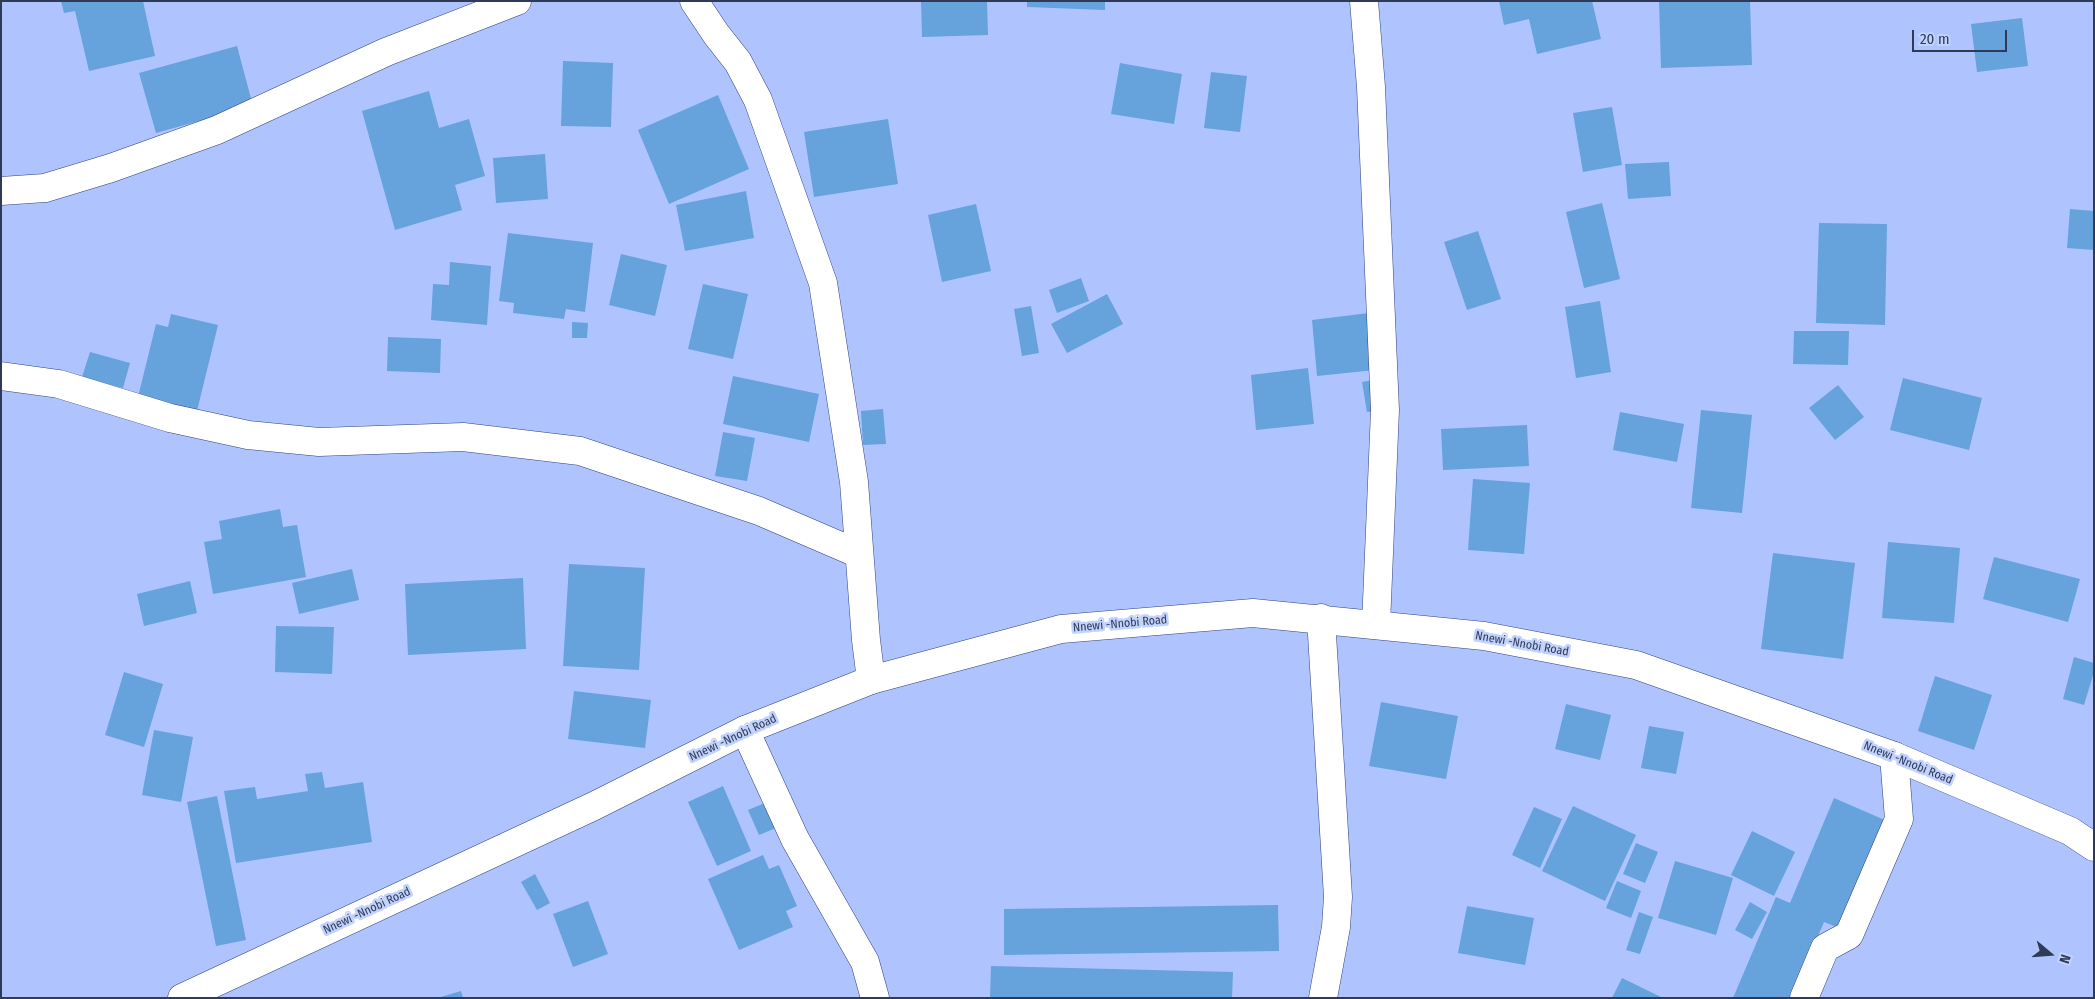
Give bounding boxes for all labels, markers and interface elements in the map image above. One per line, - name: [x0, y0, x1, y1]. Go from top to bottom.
- scale bar: [1915, 20, 2010, 52]
- text: 20 m: [1920, 30, 1950, 48]
- street label: Nnewi -Nnobi Road: [1072, 613, 1168, 635]
- street label: Nnewi -Nnobi Road: [1474, 629, 1570, 659]
- street label: Nnewi -Nnobi Road: [687, 711, 779, 765]
- street label: Nnewi -Nnobi Road: [1861, 739, 1955, 787]
- street label: Nnewi -Nnobi Road: [321, 884, 413, 938]
- north arrow: [2025, 929, 2075, 979]
- text: N: [2055, 952, 2074, 965]

